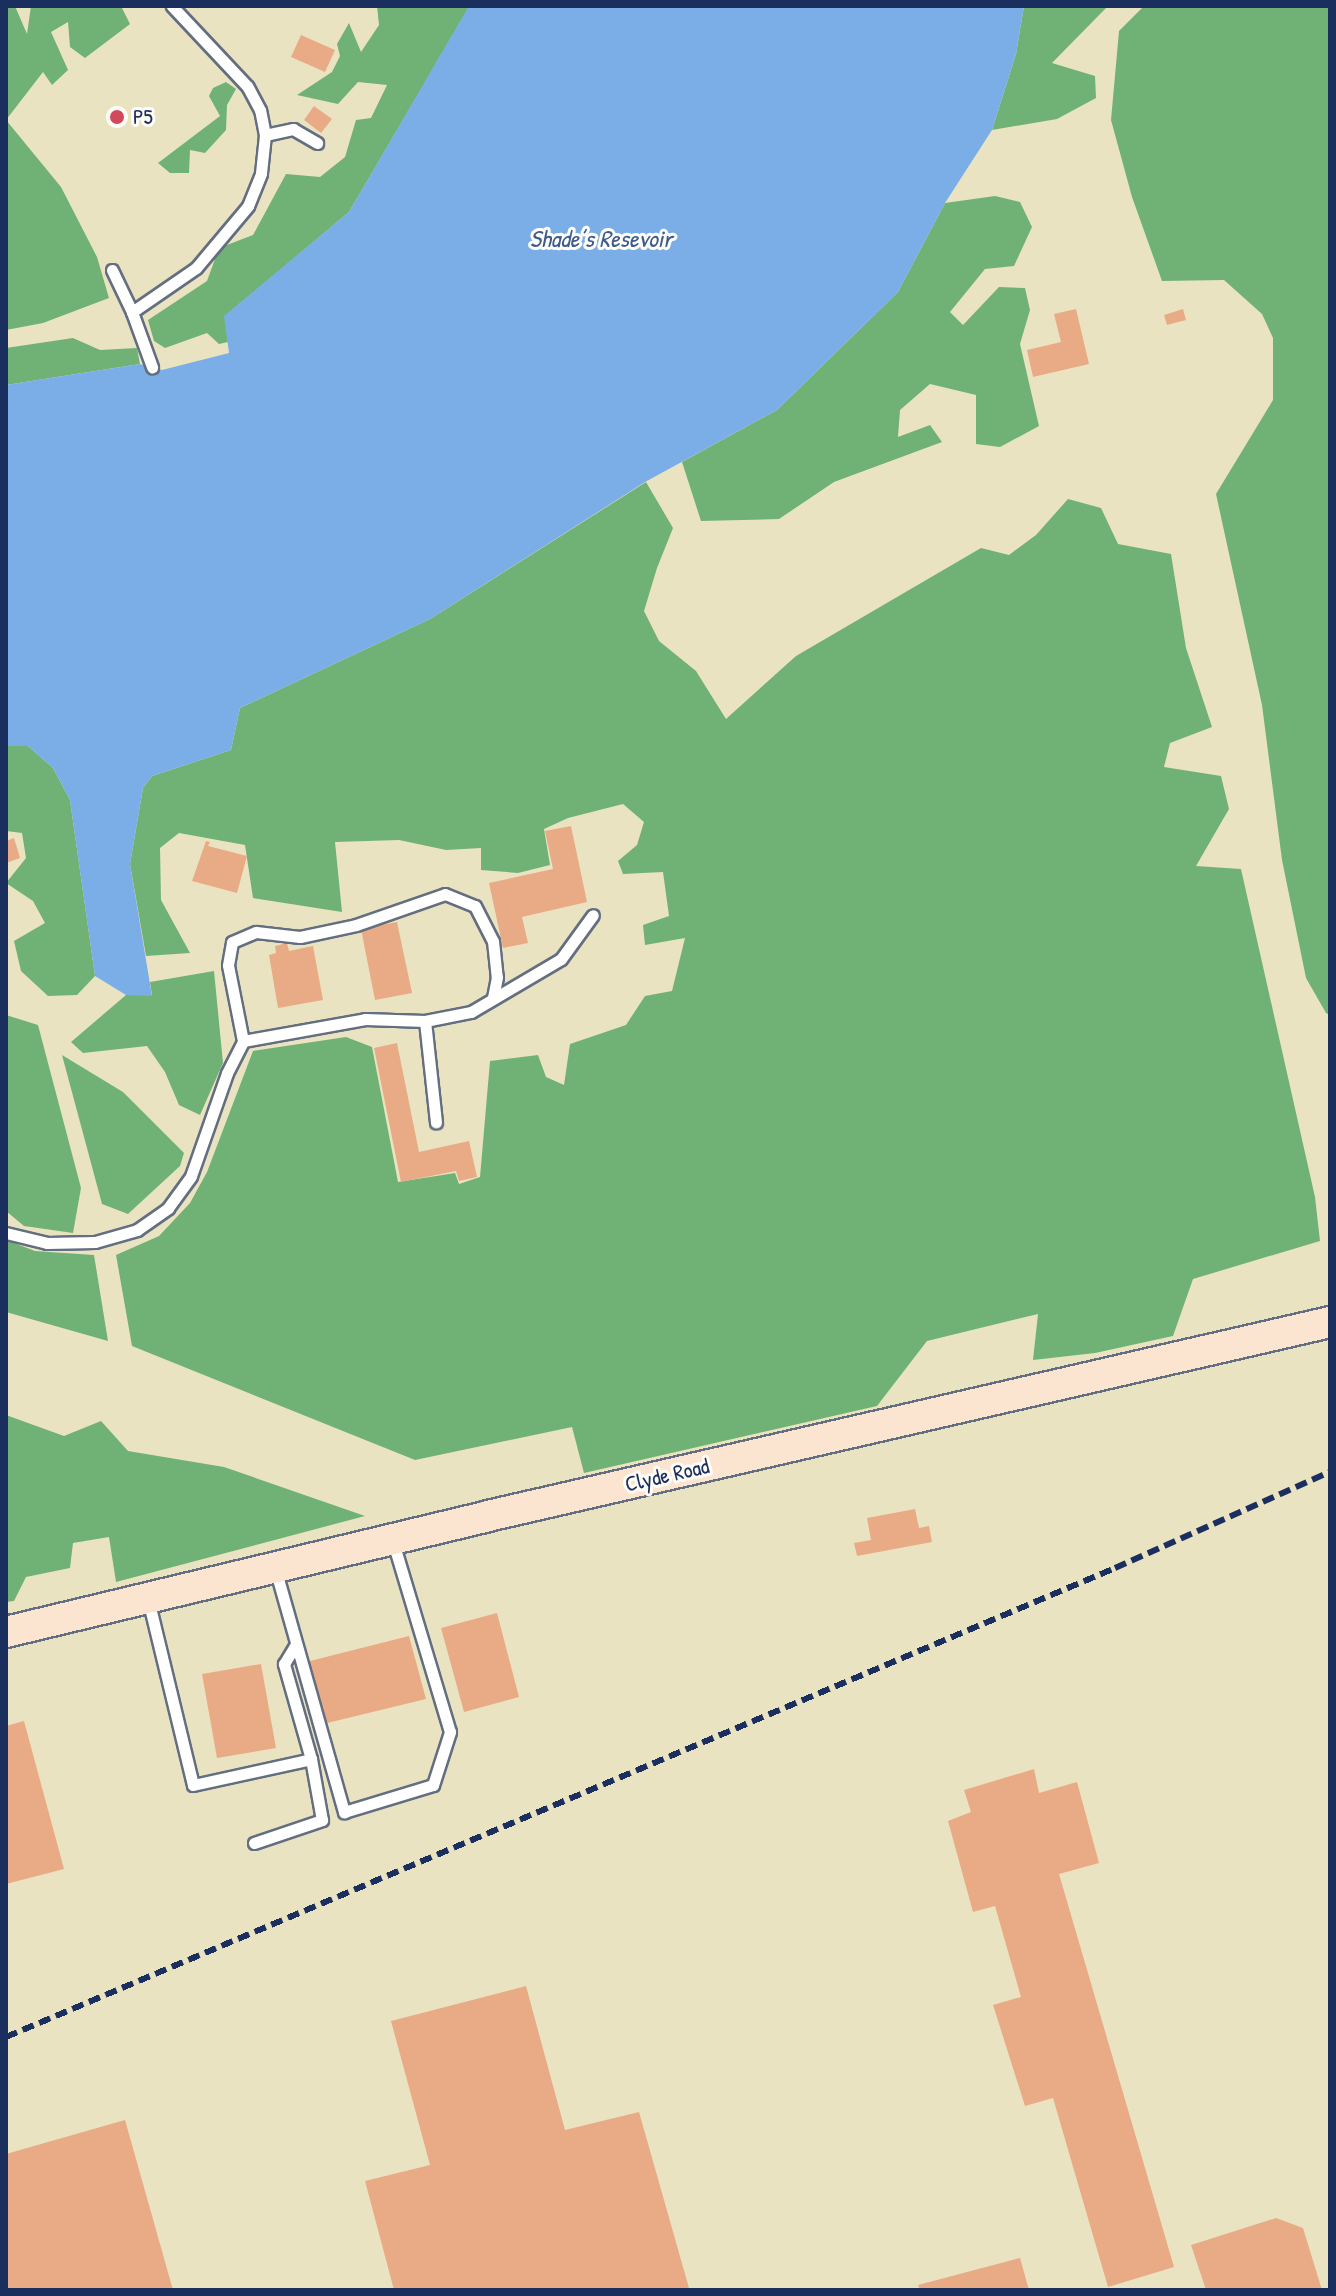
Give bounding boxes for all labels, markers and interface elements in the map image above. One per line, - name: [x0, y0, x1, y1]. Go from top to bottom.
- place label: P5: [133, 104, 153, 130]
- marker: P5: [108, 108, 126, 126]
- water label: Shade’s Resevoir: [530, 225, 672, 253]
- street label: Clyde Road: [622, 1453, 712, 1497]

